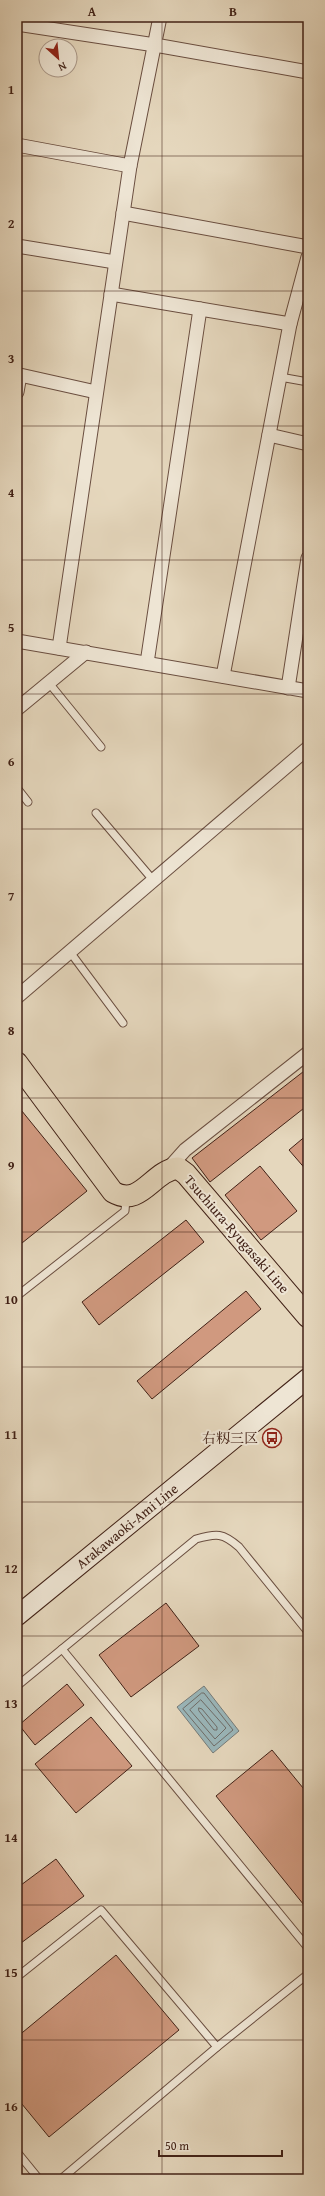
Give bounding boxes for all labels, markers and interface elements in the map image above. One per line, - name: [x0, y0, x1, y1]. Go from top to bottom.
- text: A: [88, 2, 97, 21]
- text: B: [229, 2, 237, 21]
- north arrow: [38, 38, 78, 78]
- text: N: [55, 58, 69, 76]
- text: 1: [8, 80, 14, 99]
- text: 2: [8, 214, 15, 233]
- text: 3: [8, 349, 14, 368]
- text: 4: [8, 483, 15, 502]
- text: 5: [8, 618, 15, 637]
- text: 6: [8, 752, 15, 771]
- text: 7: [8, 887, 15, 906]
- text: 8: [8, 1021, 15, 1040]
- text: 9: [8, 1156, 15, 1175]
- street label: Tsuchiura-Ryugasaki Line: [180, 1170, 294, 1298]
- text: 10: [4, 1290, 18, 1309]
- text: 11: [4, 1425, 18, 1444]
- bus stop icon: 右籾三区: [261, 1427, 283, 1449]
- place label: 右籾三区: [202, 1428, 258, 1448]
- street label: Arakawaoki-Ami Line: [72, 1478, 182, 1573]
- text: 12: [4, 1559, 18, 1578]
- text: 13: [4, 1694, 18, 1713]
- text: 14: [4, 1828, 18, 1847]
- text: 15: [4, 1963, 18, 1982]
- text: 16: [4, 2097, 18, 2116]
- scale bar: [159, 2132, 282, 2158]
- text: 50 m: [165, 2137, 189, 2154]

